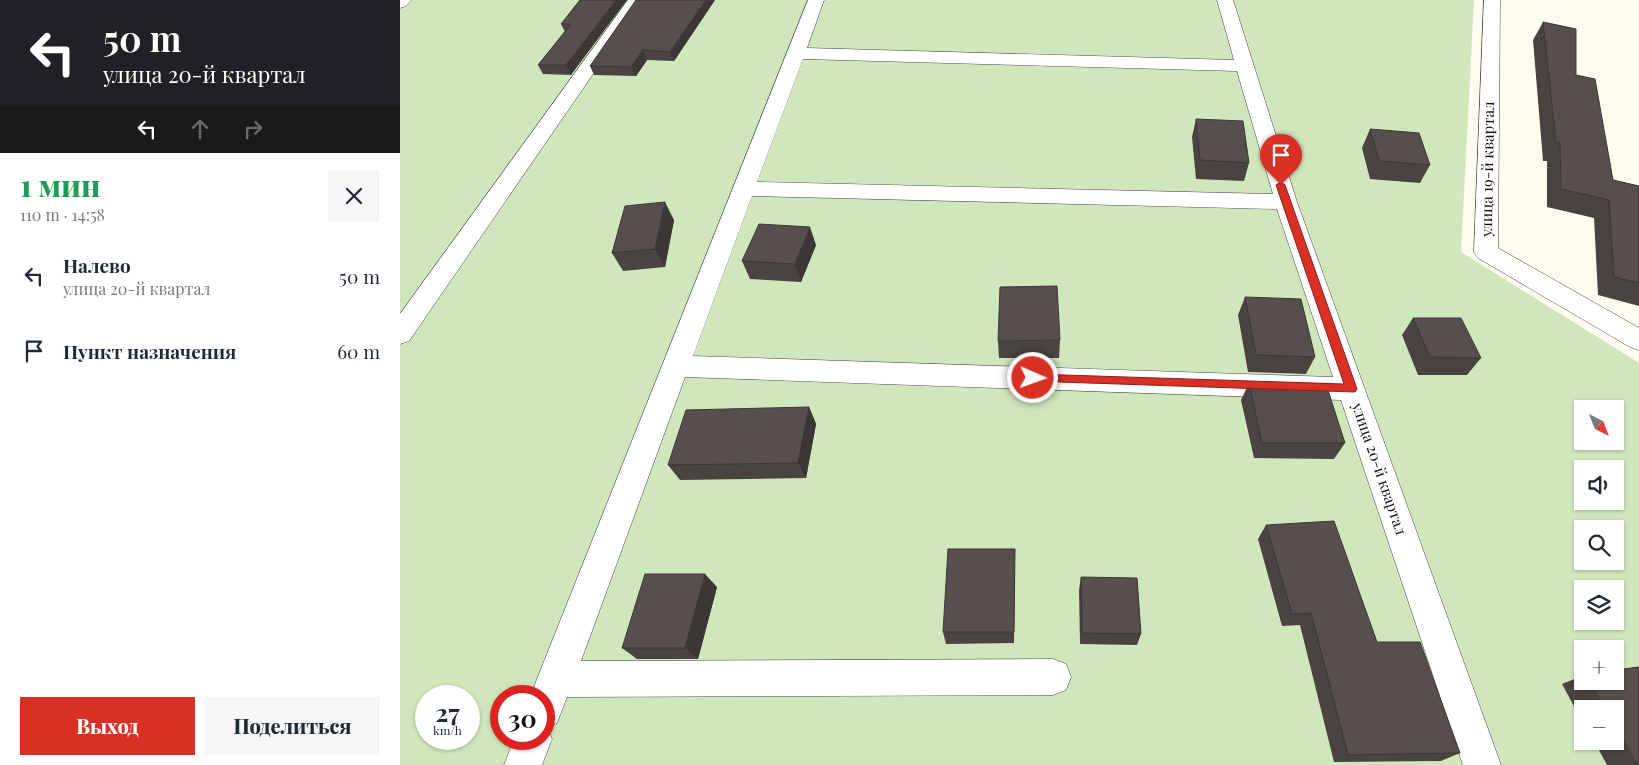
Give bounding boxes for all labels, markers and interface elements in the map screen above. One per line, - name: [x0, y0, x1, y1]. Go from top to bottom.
- text: 50 m: [103, 14, 181, 61]
- icon: left: [20, 20, 85, 85]
- text: улица 20-й квартал: [103, 59, 306, 89]
- street label: улица 19-й квартал: [1476, 101, 1498, 238]
- icon: left: [133, 115, 161, 143]
- icon: ahead: [186, 115, 214, 143]
- icon: right: [239, 115, 267, 143]
- pin: [1260, 134, 1302, 185]
- icon: arrive: [1267, 141, 1295, 169]
- text: 1 мин: [20, 165, 100, 205]
- button: close: [328, 170, 380, 222]
- text: 110 m · 14:58: [20, 204, 105, 225]
- text: Налево: [63, 252, 131, 278]
- icon: left: [20, 262, 48, 290]
- text: 50 m: [339, 263, 380, 289]
- text: улица 20-й квартал: [63, 278, 210, 299]
- icon: arrive: [20, 337, 48, 365]
- text: Пункт назначения: [63, 338, 236, 364]
- text: 60 m: [337, 338, 380, 364]
- position arrow: [1006, 351, 1058, 403]
- street label: улица 20-й квартал: [1348, 399, 1412, 538]
- north arrow: [1574, 400, 1624, 450]
- map controls: [1574, 400, 1624, 750]
- button: sound: [1574, 460, 1624, 510]
- button: search: [1574, 520, 1624, 570]
- button: layers: [1574, 580, 1624, 630]
- button: +: [1574, 640, 1624, 690]
- speed limit sign: 30: [490, 685, 555, 750]
- text: 27: [435, 695, 460, 728]
- button: Выход: [20, 697, 195, 755]
- button: Поделиться: [205, 697, 380, 755]
- button: −: [1574, 700, 1624, 750]
- text: km/h: [433, 722, 462, 738]

